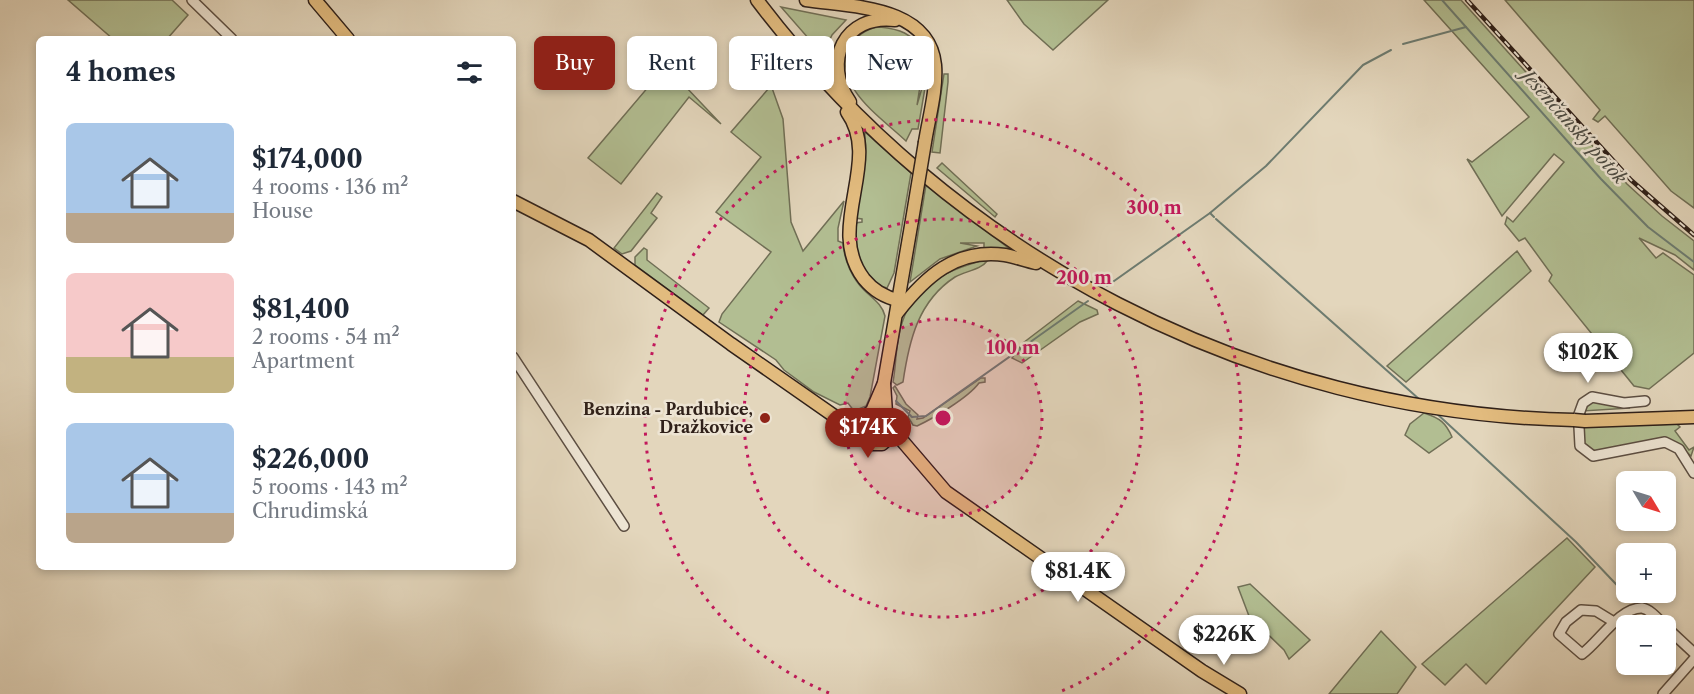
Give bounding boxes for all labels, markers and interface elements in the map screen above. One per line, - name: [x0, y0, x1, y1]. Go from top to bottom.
- chip: Buy: [534, 36, 615, 90]
- chip: Rent: [627, 36, 717, 90]
- chip: Filters: [729, 36, 834, 90]
- chip: New: [846, 36, 934, 90]
- text: 4 homes: [66, 56, 176, 88]
- icon: filters: [453, 56, 486, 89]
- water label: Jesenčanský potok: [1513, 61, 1632, 189]
- text: $174,000: [252, 143, 363, 175]
- icon: home: [114, 147, 186, 219]
- text: 4 rooms · 136 m²: [252, 175, 408, 199]
- text: 300 m: [1126, 197, 1182, 219]
- text: House: [252, 199, 313, 223]
- text: 200 m: [1056, 267, 1112, 289]
- text: $81,400: [252, 293, 350, 325]
- icon: home: [114, 297, 186, 369]
- text: 2 rooms · 54 m²: [252, 325, 400, 349]
- pin: $102K: [1546, 333, 1630, 384]
- text: 100 m: [986, 337, 1040, 359]
- text: $102K: [1558, 340, 1618, 364]
- text: Apartment: [252, 349, 355, 373]
- place label: Benzina - Pardubice, Dražkovice: [583, 399, 753, 437]
- pin: $174K: [826, 408, 910, 459]
- centre of rings: [933, 408, 953, 428]
- marker: Benzina - Pardubice, Dražkovice: [758, 411, 772, 425]
- text: $174K: [839, 415, 897, 439]
- text: $226,000: [252, 443, 369, 475]
- icon: home: [114, 447, 186, 519]
- north arrow: [1616, 471, 1676, 531]
- map controls: [1616, 471, 1676, 675]
- text: 5 rooms · 143 m²: [252, 475, 408, 499]
- text: Chrudimská: [252, 499, 368, 523]
- button: +: [1616, 543, 1676, 603]
- pin: $81.4K: [1029, 552, 1127, 603]
- text: $81.4K: [1045, 559, 1111, 583]
- pin: $226K: [1182, 615, 1266, 666]
- button: −: [1616, 615, 1676, 675]
- text: $226K: [1193, 622, 1255, 646]

